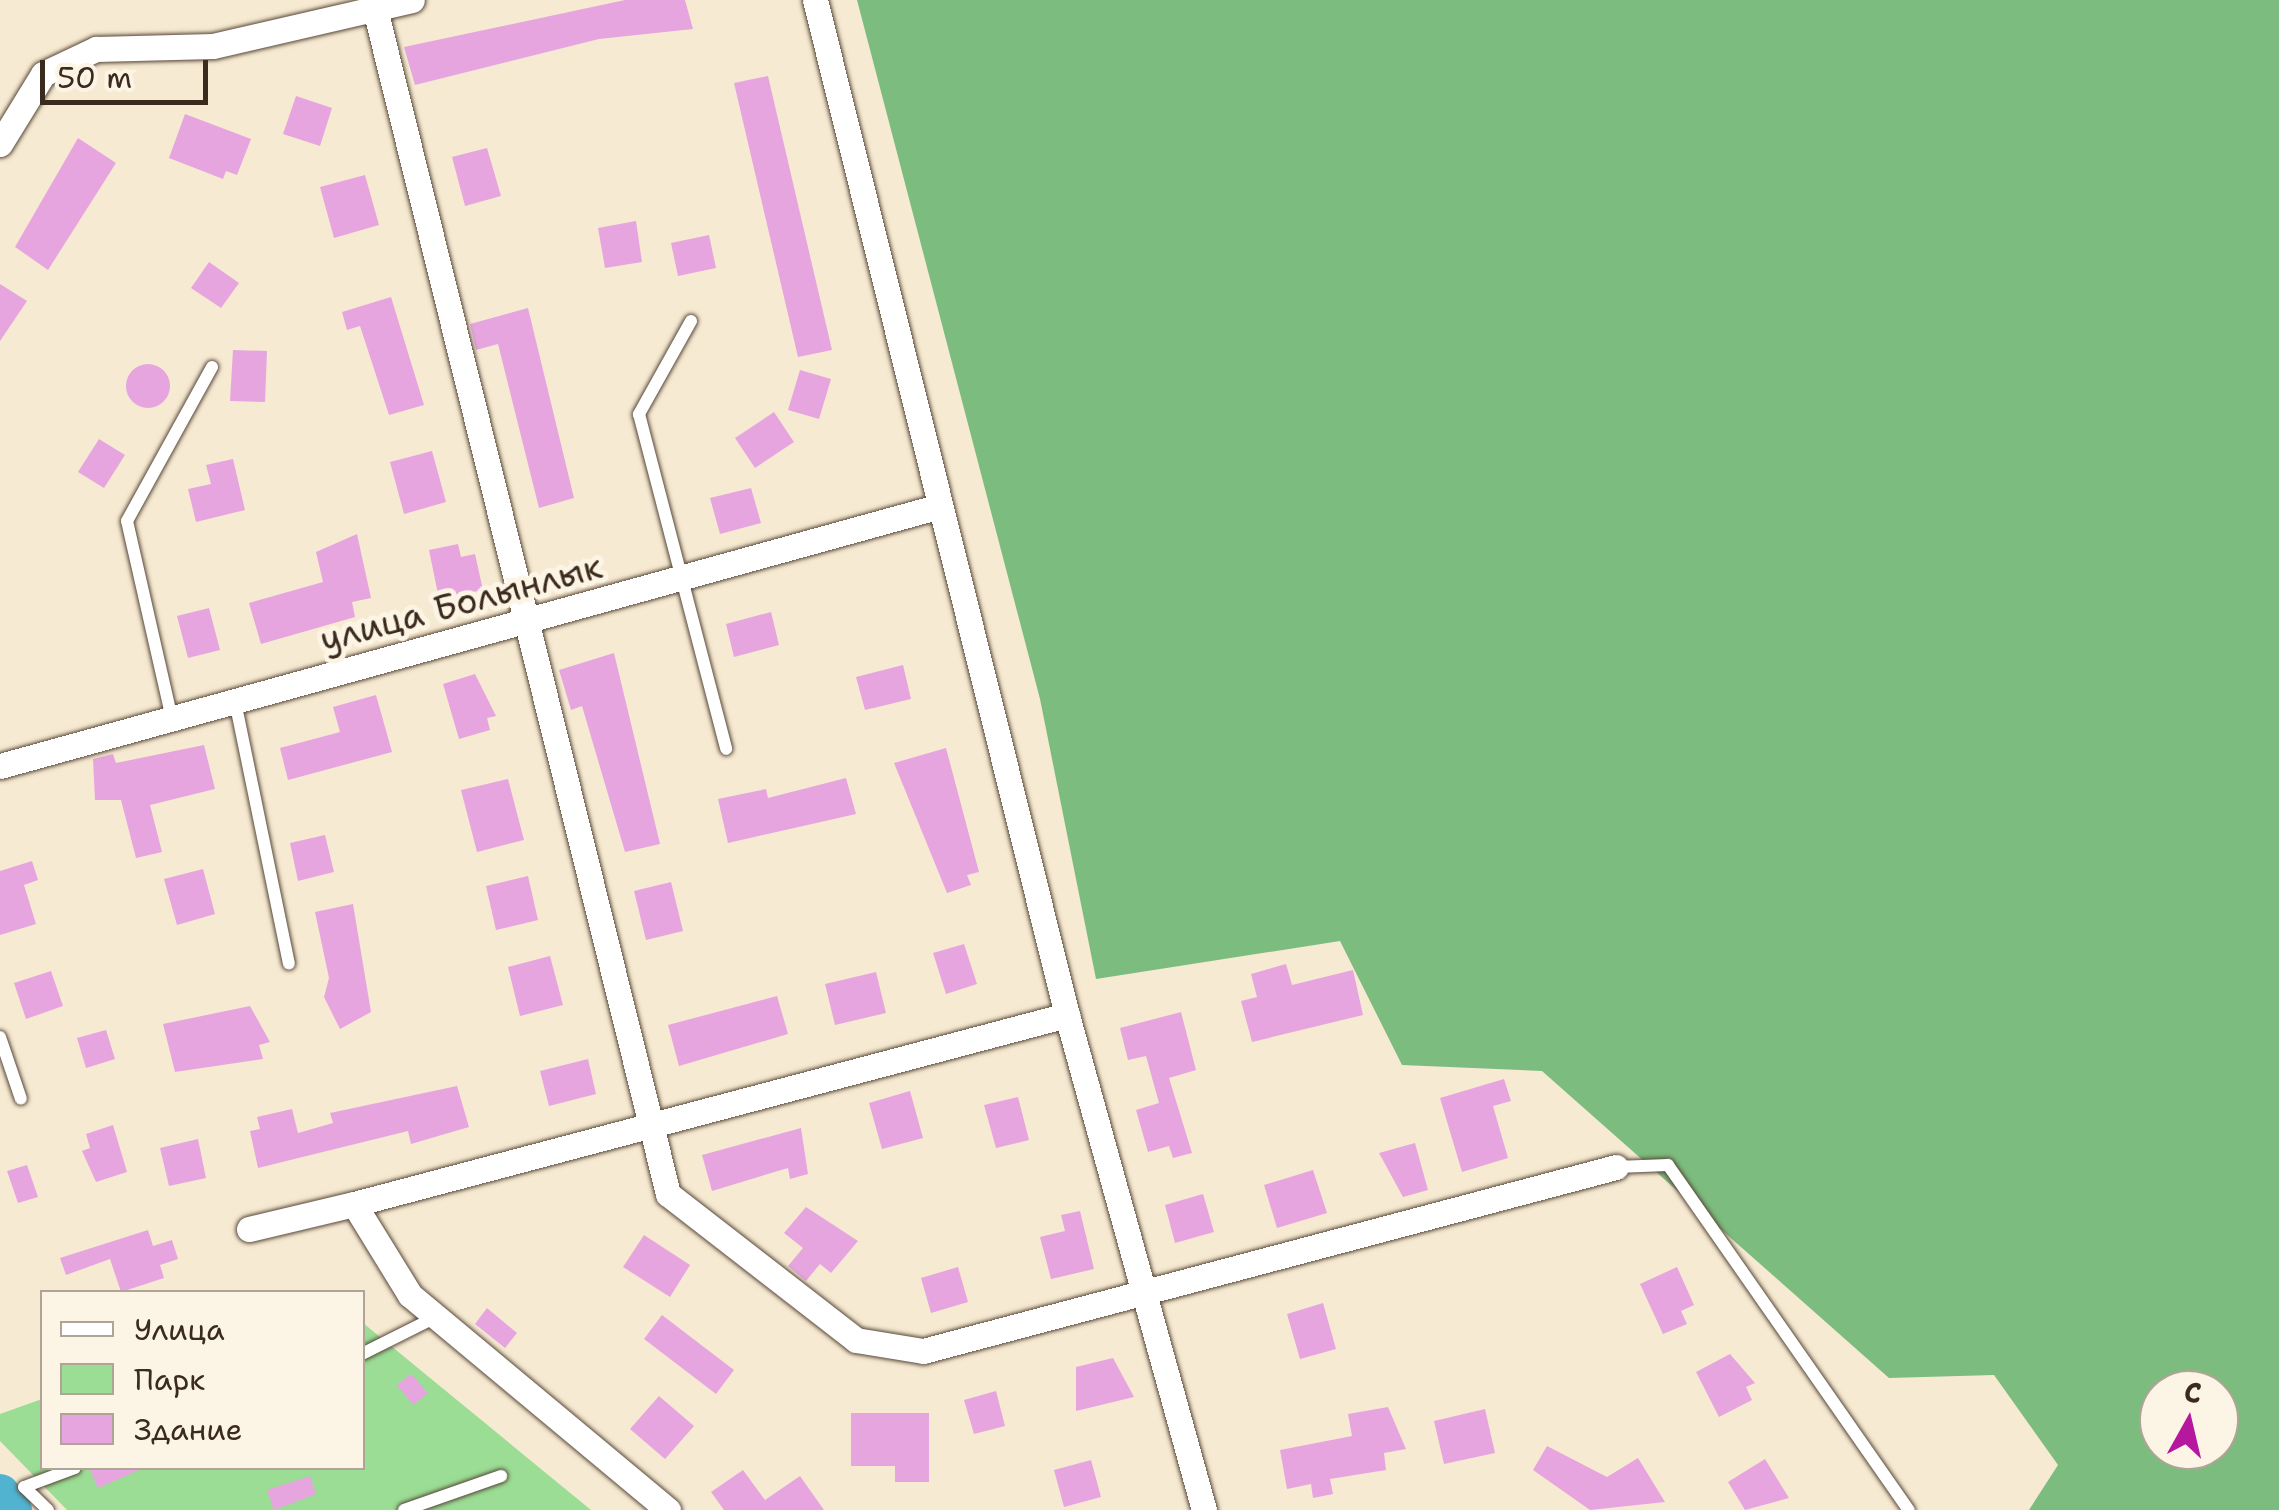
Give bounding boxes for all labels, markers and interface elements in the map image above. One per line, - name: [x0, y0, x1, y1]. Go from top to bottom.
- scale bar: [45, 40, 212, 102]
- text: 50 m: [57, 57, 132, 98]
- street label: улица Болынлык: [315, 545, 607, 661]
- legend: [40, 1290, 365, 1470]
- text: Улица: [134, 1309, 225, 1350]
- text: Парк: [134, 1359, 205, 1400]
- north arrow: [2139, 1370, 2239, 1470]
- text: С: [2182, 1372, 2204, 1412]
- text: Здание: [134, 1409, 243, 1450]

